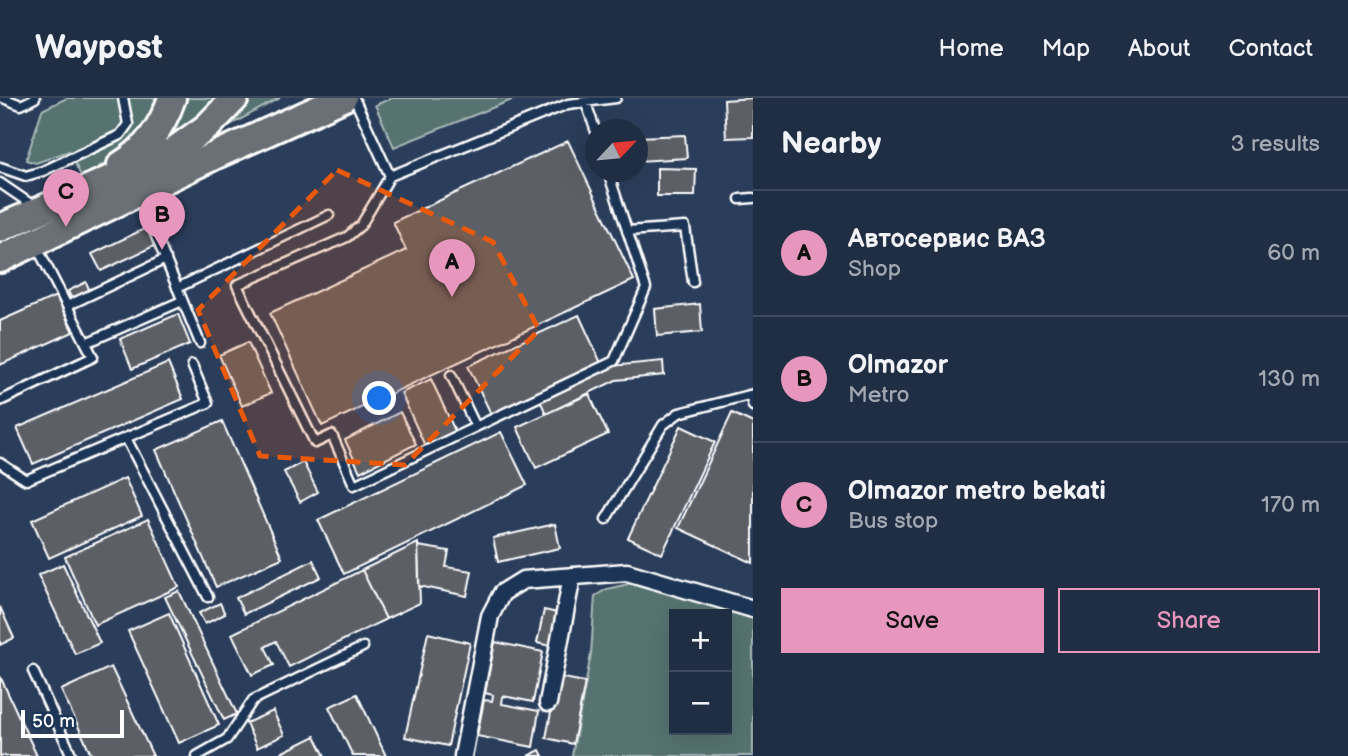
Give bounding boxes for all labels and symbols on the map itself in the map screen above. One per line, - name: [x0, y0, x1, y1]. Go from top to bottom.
- north arrow: [585, 119, 648, 182]
- pin: C: [43, 169, 89, 227]
- pin: B: [139, 192, 185, 250]
- pin: A: [429, 239, 475, 297]
- your location: [362, 381, 396, 415]
- scale bar: [21, 707, 124, 739]

